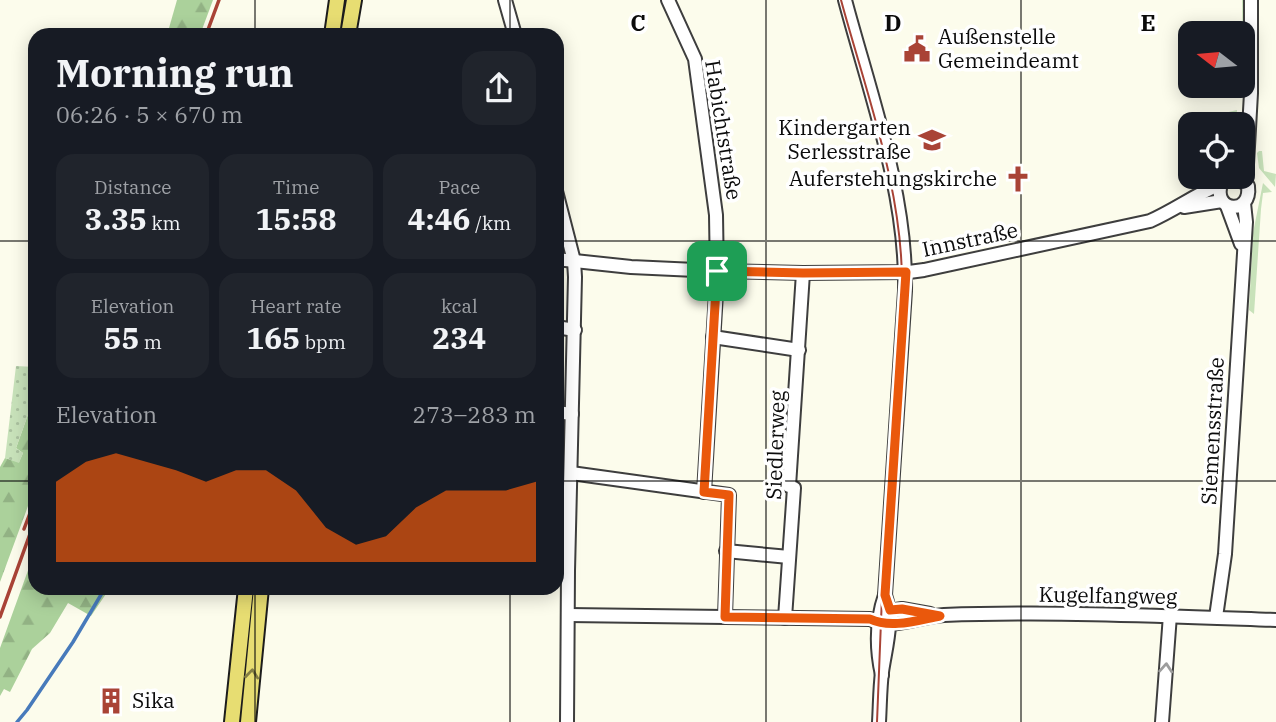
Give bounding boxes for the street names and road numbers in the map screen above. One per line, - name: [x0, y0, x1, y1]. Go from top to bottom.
- street label: Habichtstraße: [699, 58, 749, 202]
- street label: Innstraße: [919, 215, 1020, 263]
- street label: Siemensstraße: [1194, 356, 1230, 506]
- street label: Siedlerweg: [759, 389, 791, 500]
- street label: Kugelfangweg: [1038, 580, 1178, 610]

